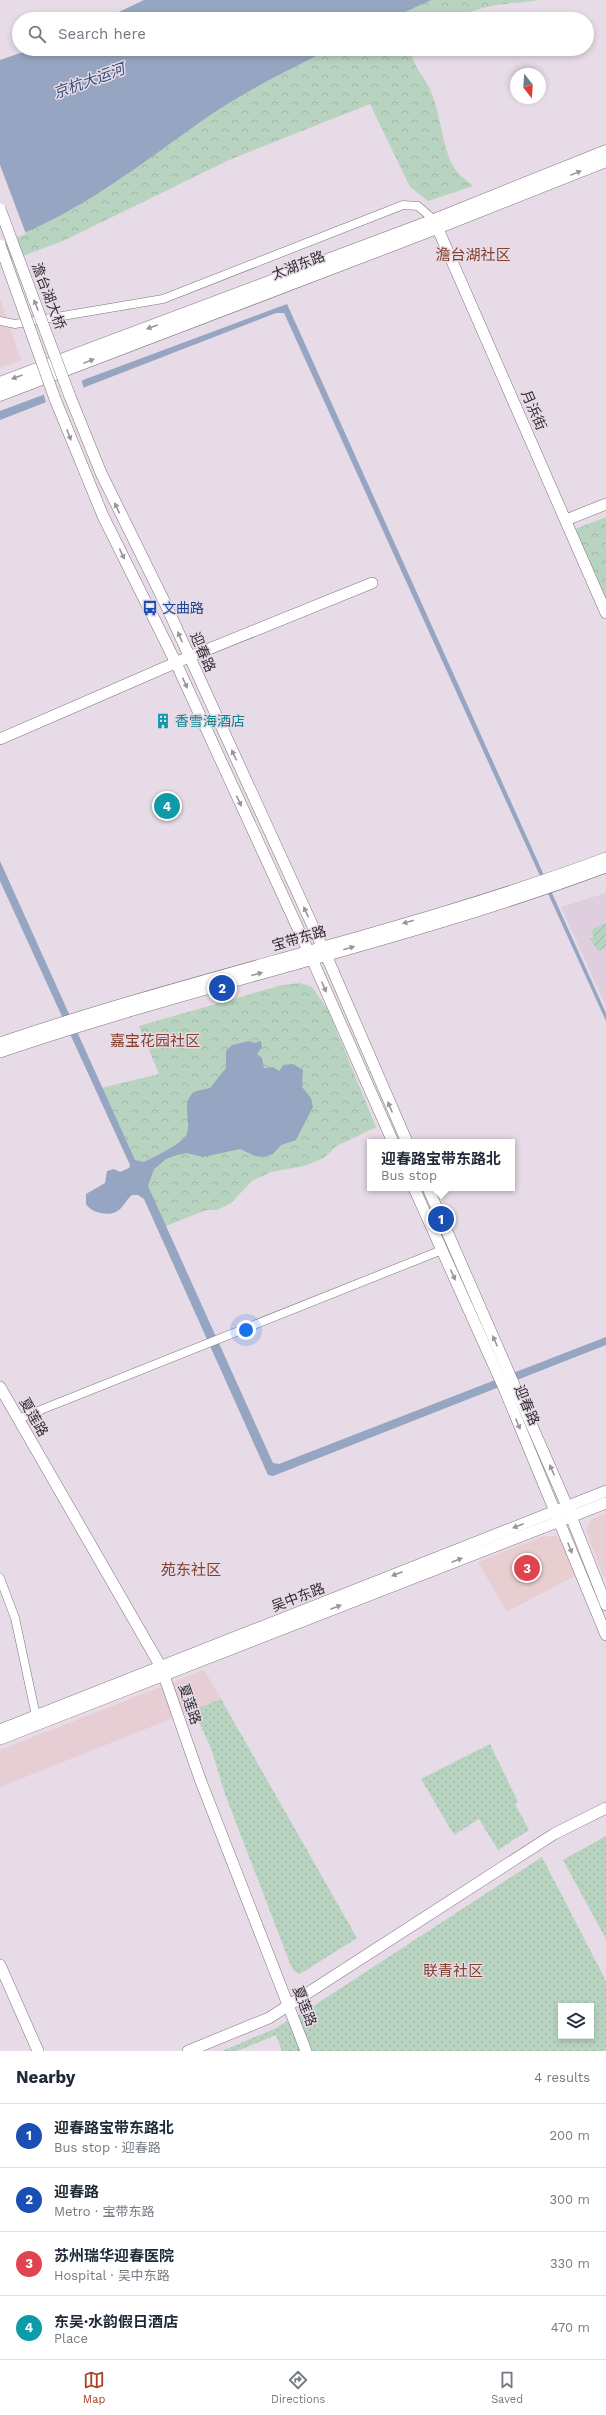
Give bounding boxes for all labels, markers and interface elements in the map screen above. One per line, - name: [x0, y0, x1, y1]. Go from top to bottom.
- search box: [12, 12, 594, 56]
- icon: search: [26, 23, 48, 45]
- text: Search here: [58, 25, 146, 43]
- water label: 京杭大运河: [51, 59, 130, 102]
- north arrow: [510, 68, 546, 104]
- one-way arrow: [570, 170, 582, 176]
- district label: 澹台湖社区: [435, 246, 511, 264]
- street label: 太湖东路: [269, 247, 327, 283]
- street label: 澹台湖大桥: [29, 260, 69, 332]
- one-way arrow: [33, 299, 39, 311]
- one-way arrow: [145, 324, 157, 330]
- one-way arrow: [83, 357, 95, 363]
- one-way arrow: [10, 374, 22, 380]
- street label: 月浜街: [518, 388, 550, 432]
- one-way arrow: [67, 429, 73, 441]
- one-way arrow: [114, 502, 120, 513]
- one-way arrow: [119, 548, 125, 560]
- bus stop icon: 文曲路: [141, 599, 159, 617]
- place label: 文曲路: [162, 600, 204, 616]
- street label: 迎春路: [187, 630, 219, 674]
- one-way arrow: [177, 631, 183, 643]
- one-way arrow: [182, 678, 188, 689]
- building icon: 香雪海酒店: [154, 712, 172, 730]
- place label: 香雪海酒店: [175, 713, 245, 729]
- one-way arrow: [231, 750, 237, 761]
- pin: 4: [154, 791, 180, 821]
- one-way arrow: [236, 796, 242, 807]
- one-way arrow: [303, 906, 309, 917]
- one-way arrow: [402, 919, 414, 925]
- street label: 宝带东路: [270, 923, 328, 953]
- one-way arrow: [343, 945, 356, 951]
- one-way arrow: [250, 971, 263, 977]
- pin: 2: [209, 973, 235, 1003]
- one-way arrow: [321, 981, 327, 993]
- district label: 嘉宝花园社区: [110, 1032, 200, 1050]
- one-way arrow: [387, 1101, 393, 1112]
- popup: [367, 1139, 515, 1191]
- text: 迎春路宝带东路北: [381, 1150, 501, 1168]
- text: Bus stop: [381, 1168, 437, 1183]
- pin: 1: [428, 1204, 454, 1234]
- one-way arrow: [450, 1269, 456, 1280]
- your location: [236, 1320, 256, 1340]
- one-way arrow: [492, 1335, 498, 1346]
- street label: 迎春路: [511, 1383, 543, 1427]
- street label: 夏莲路: [17, 1395, 51, 1439]
- one-way arrow: [516, 1418, 522, 1430]
- one-way arrow: [548, 1464, 554, 1476]
- one-way arrow: [512, 1524, 524, 1530]
- one-way arrow: [567, 1542, 573, 1553]
- pin: 3: [514, 1553, 540, 1583]
- one-way arrow: [452, 1556, 464, 1562]
- district label: 苑东社区: [161, 1561, 221, 1579]
- one-way arrow: [391, 1571, 403, 1577]
- street label: 吴中东路: [269, 1579, 327, 1615]
- one-way arrow: [330, 1604, 342, 1610]
- street label: 夏莲路: [176, 1682, 204, 1726]
- district label: 联青社区: [423, 1962, 483, 1980]
- street label: 夏莲路: [290, 1984, 320, 2028]
- map controls: [558, 2003, 594, 2039]
- button: layers: [558, 2003, 594, 2039]
- text: Nearby: [16, 2067, 75, 2087]
- text: 4 results: [534, 2070, 590, 2085]
- text: 迎春路宝带东路北: [54, 2119, 174, 2137]
- text: 1: [26, 2128, 32, 2143]
- text: 200 m: [549, 2128, 590, 2143]
- text: Bus stop · 迎春路: [54, 2140, 161, 2155]
- text: 迎春路: [54, 2183, 99, 2201]
- text: 2: [25, 2192, 33, 2207]
- text: 300 m: [549, 2192, 590, 2207]
- text: Metro · 宝带东路: [54, 2204, 154, 2219]
- text: 苏州瑞华迎春医院: [54, 2247, 174, 2265]
- text: 3: [25, 2256, 33, 2271]
- text: 330 m: [550, 2256, 590, 2271]
- text: Hospital · 吴中东路: [54, 2268, 170, 2283]
- text: 东吴·水韵假日酒店: [54, 2313, 178, 2331]
- text: 4: [25, 2320, 33, 2335]
- text: 470 m: [551, 2320, 590, 2335]
- text: Place: [54, 2331, 88, 2346]
- tab: Map: [83, 2369, 105, 2406]
- tab: Directions: [271, 2369, 325, 2406]
- tab: Saved: [491, 2369, 523, 2406]

